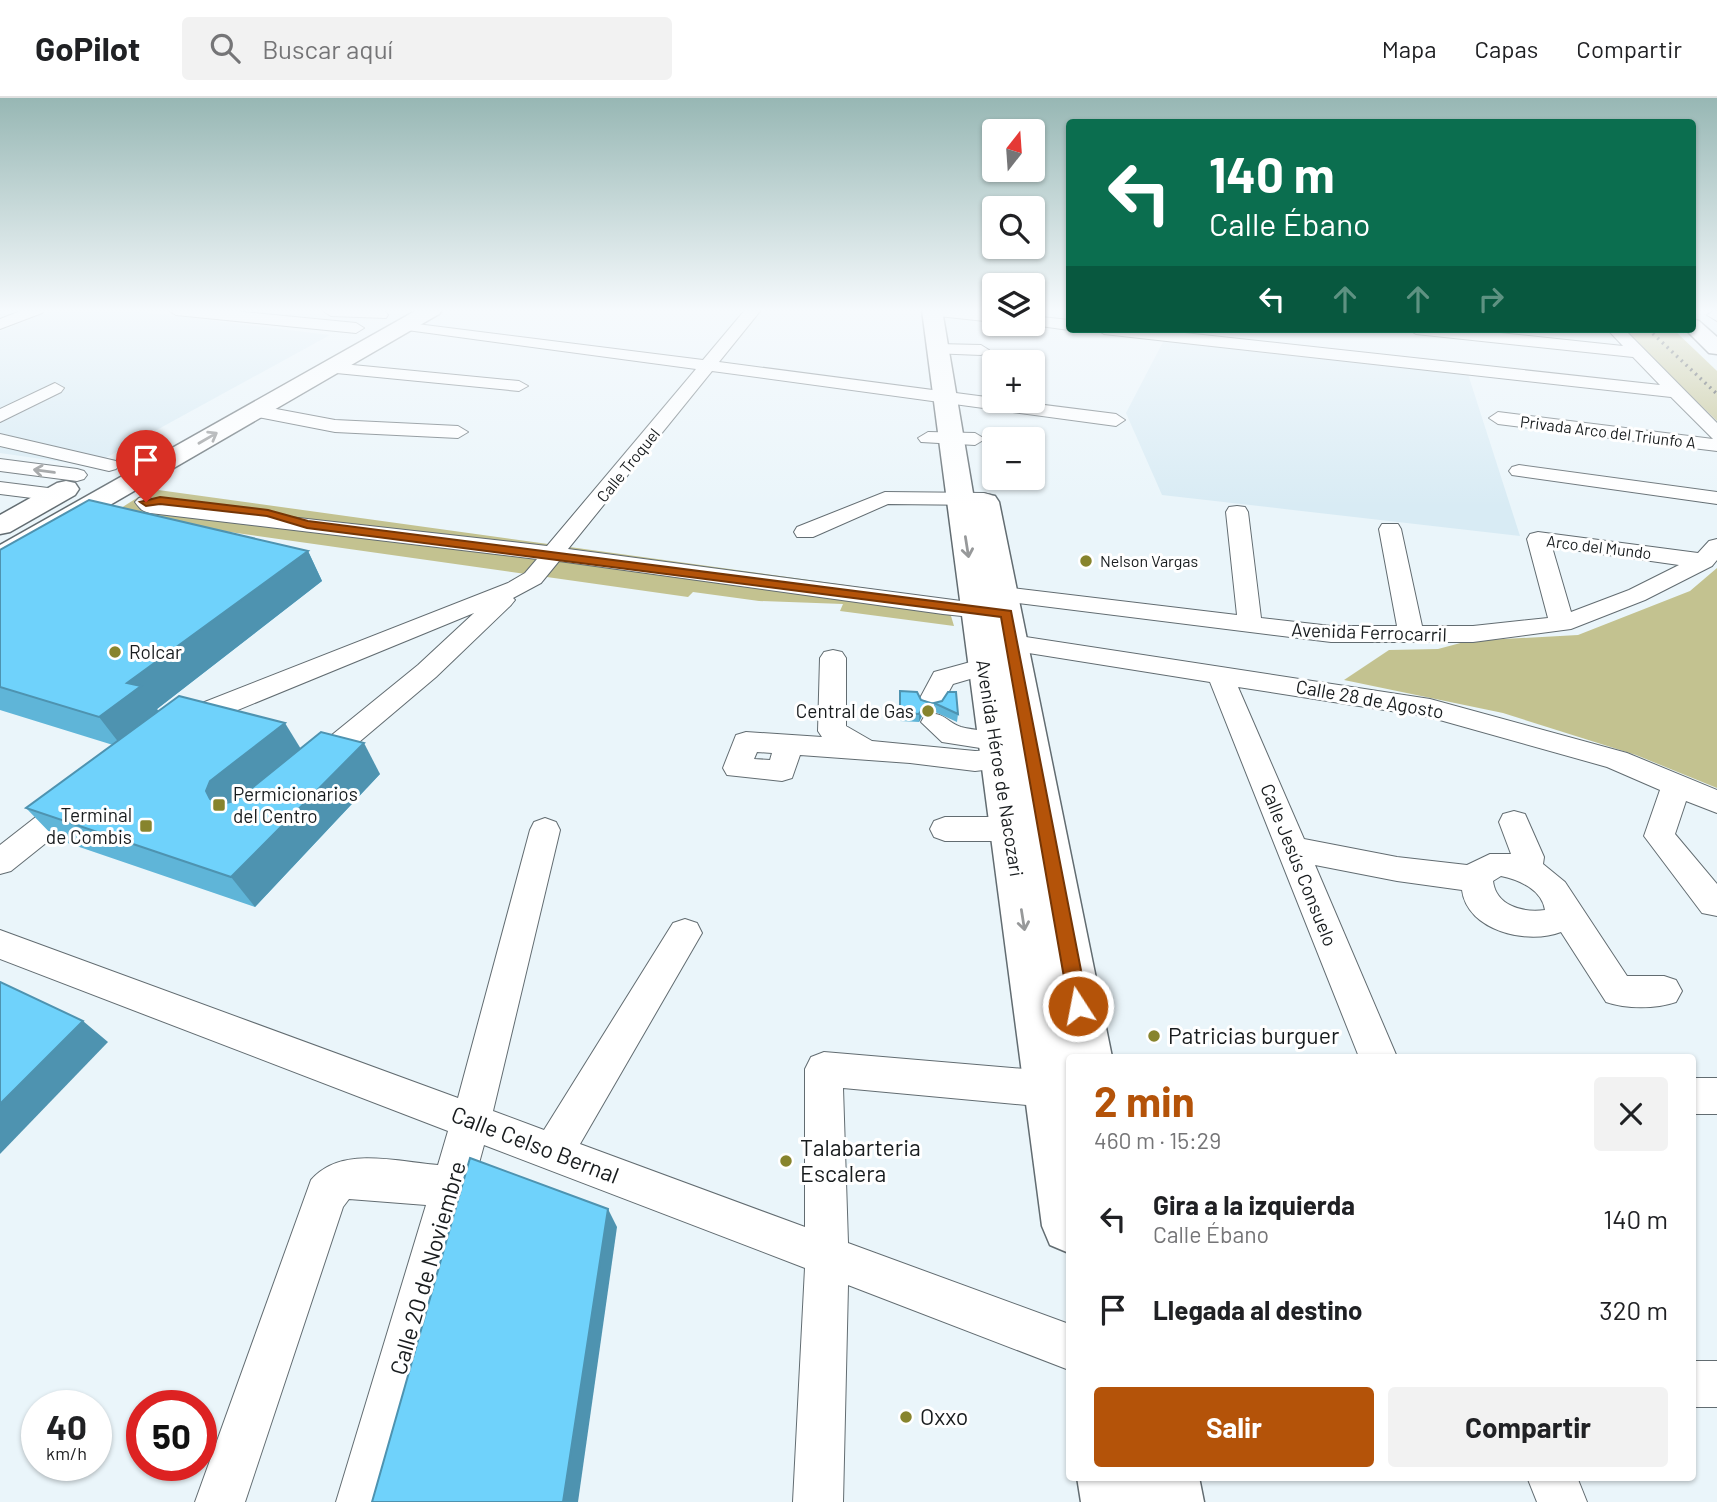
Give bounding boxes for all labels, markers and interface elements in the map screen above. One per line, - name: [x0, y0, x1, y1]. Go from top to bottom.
- search box: [182, 17, 672, 80]
- text: GoPilot: [35, 28, 140, 68]
- icon: search: [206, 29, 244, 67]
- text: Buscar aquí: [262, 33, 393, 64]
- text: Mapa: [1382, 34, 1437, 63]
- text: Capas: [1475, 34, 1538, 63]
- text: Compartir: [1576, 34, 1682, 63]
- north arrow: [982, 119, 1045, 182]
- map controls: [982, 119, 1045, 490]
- text: 140 m: [1209, 144, 1335, 203]
- icon: left: [1094, 147, 1185, 238]
- button: search: [982, 196, 1045, 259]
- text: Calle Ébano: [1209, 204, 1370, 242]
- button: layers: [982, 273, 1045, 336]
- icon: left: [1253, 280, 1291, 318]
- icon: ahead: [1326, 280, 1364, 318]
- icon: ahead: [1399, 280, 1437, 318]
- icon: right: [1472, 280, 1510, 318]
- button: +: [982, 350, 1045, 413]
- street label: Privada Arco del Triunfo A: [1519, 411, 1697, 452]
- street label: Calle Troquel: [592, 424, 663, 505]
- button: −: [982, 427, 1045, 490]
- pin: [116, 430, 176, 502]
- one-way arrow: [197, 431, 218, 444]
- icon: arrive: [127, 441, 165, 479]
- one-way arrow: [33, 464, 56, 477]
- street label: Arco del Mundo: [1545, 531, 1653, 562]
- one-way arrow: [960, 535, 973, 558]
- place label: Nelson Vargas: [1100, 551, 1198, 570]
- marker: Nelson Vargas: [1078, 553, 1094, 569]
- street label: Avenida Ferrocarril: [1291, 617, 1447, 646]
- place label: Rolcar: [129, 640, 182, 663]
- marker: Rolcar: [107, 644, 123, 660]
- street label: Avenida Héroe de Nacozari: [972, 658, 1029, 878]
- street label: Calle 28 de Agosto: [1294, 674, 1446, 723]
- place label: Central de Gas: [796, 699, 914, 722]
- marker: Central de Gas: [920, 703, 936, 719]
- street label: Calle Jesús Consuelo: [1256, 780, 1343, 949]
- place label: Permicionarios del Centro: [233, 782, 358, 827]
- marker: Permicionarios del Centro: [211, 797, 227, 813]
- place label: Terminal de Combis: [46, 803, 132, 848]
- marker: Terminal de Combis: [138, 818, 154, 834]
- one-way arrow: [1017, 909, 1030, 931]
- position arrow: [1041, 969, 1115, 1043]
- place label: Patricias burguer: [1168, 1021, 1340, 1049]
- marker: Patricias burguer: [1146, 1028, 1162, 1044]
- text: 2 min: [1094, 1075, 1195, 1125]
- button: close: [1594, 1077, 1668, 1151]
- street label: Calle Celso Bernal: [448, 1099, 623, 1189]
- text: 460 m · 15:29: [1094, 1126, 1221, 1154]
- place label: Talabarteria Escalera: [800, 1133, 921, 1187]
- marker: Talabarteria Escalera: [778, 1153, 794, 1169]
- street label: Calle 20 de Noviembre: [383, 1158, 471, 1378]
- text: Gira a la izquierda: [1153, 1189, 1355, 1220]
- icon: left: [1094, 1200, 1132, 1238]
- text: 140 m: [1603, 1203, 1668, 1234]
- text: Calle Ébano: [1153, 1220, 1269, 1248]
- icon: arrive: [1094, 1291, 1132, 1329]
- text: Llegada al destino: [1153, 1294, 1362, 1325]
- text: 320 m: [1599, 1294, 1668, 1325]
- button: Salir: [1094, 1387, 1374, 1467]
- button: Compartir: [1388, 1387, 1668, 1467]
- speed limit sign: 50: [126, 1390, 217, 1481]
- place label: Oxxo: [920, 1402, 968, 1430]
- text: 40: [46, 1405, 87, 1447]
- marker: Oxxo: [898, 1409, 914, 1425]
- text: km/h: [46, 1442, 87, 1464]

